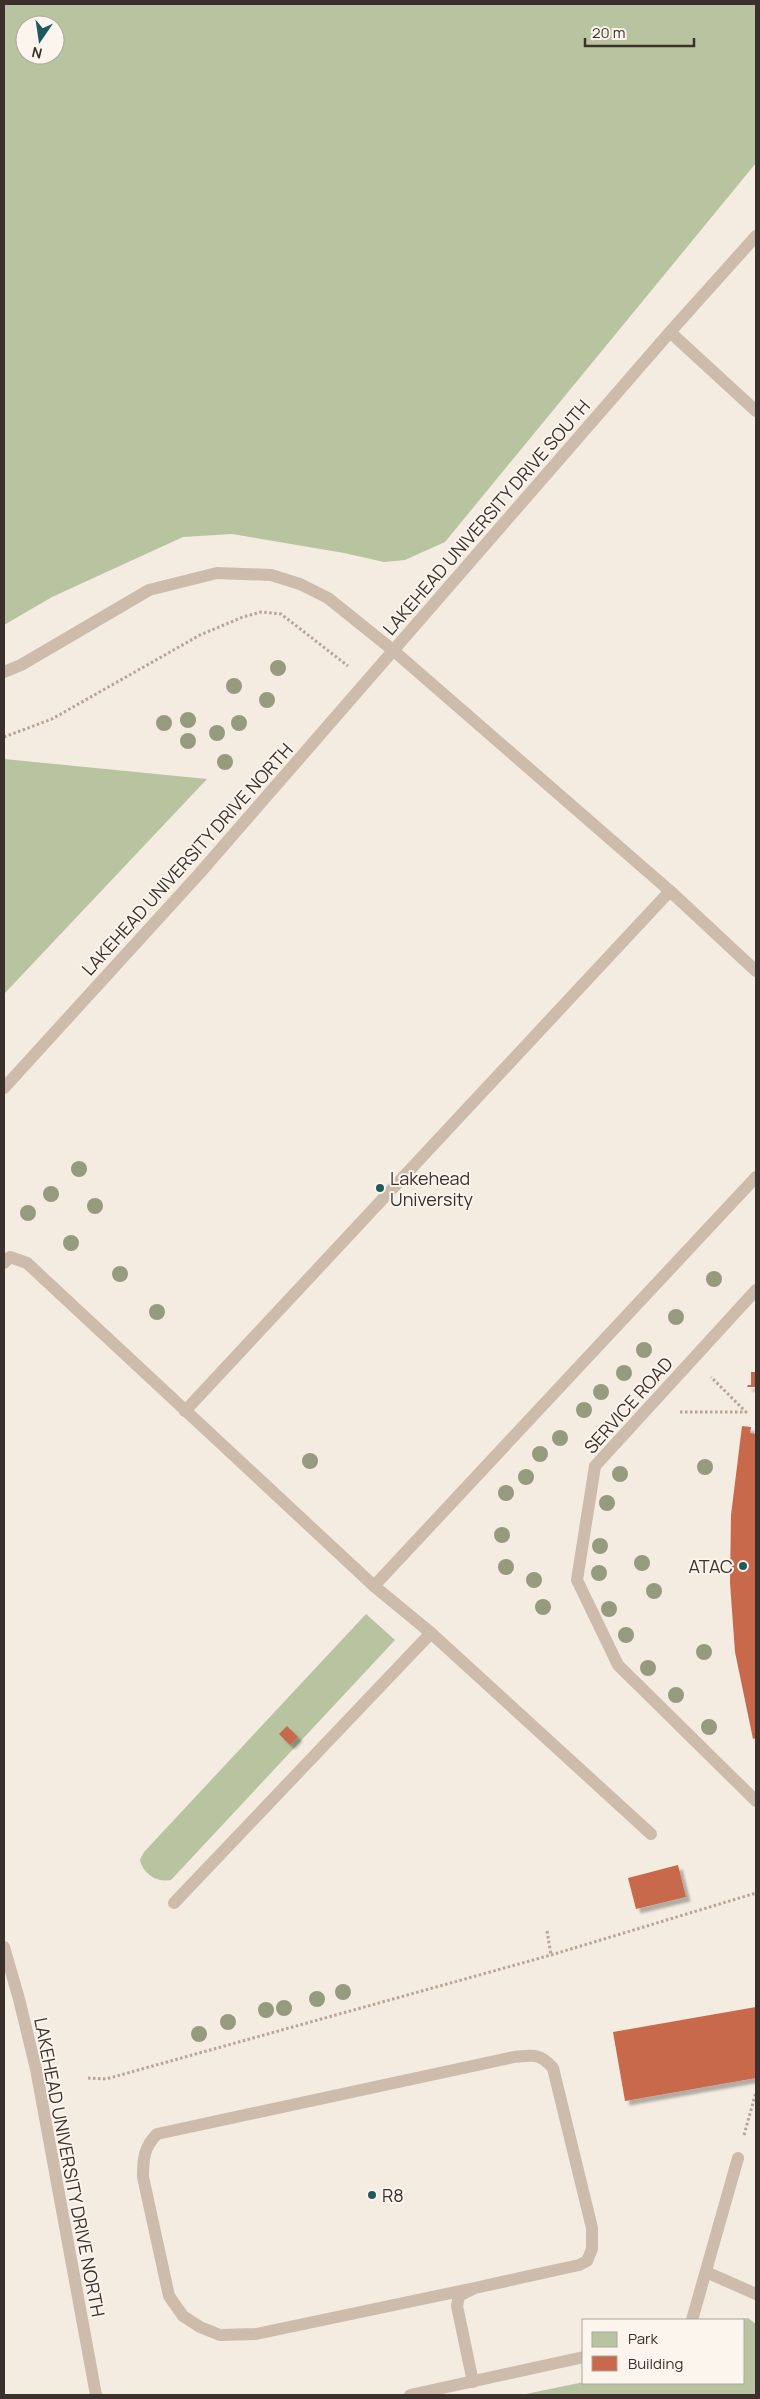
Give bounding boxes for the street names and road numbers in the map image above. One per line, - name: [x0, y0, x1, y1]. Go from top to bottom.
- street label: LAKEHEAD UNIVERSITY DRIVE SOUTH: [377, 394, 595, 640]
- street label: LAKEHEAD UNIVERSITY DRIVE NORTH: [76, 738, 298, 980]
- street label: SERVICE ROAD: [578, 1352, 678, 1458]
- street label: LAKEHEAD UNIVERSITY DRIVE NORTH: [29, 2015, 111, 2319]

